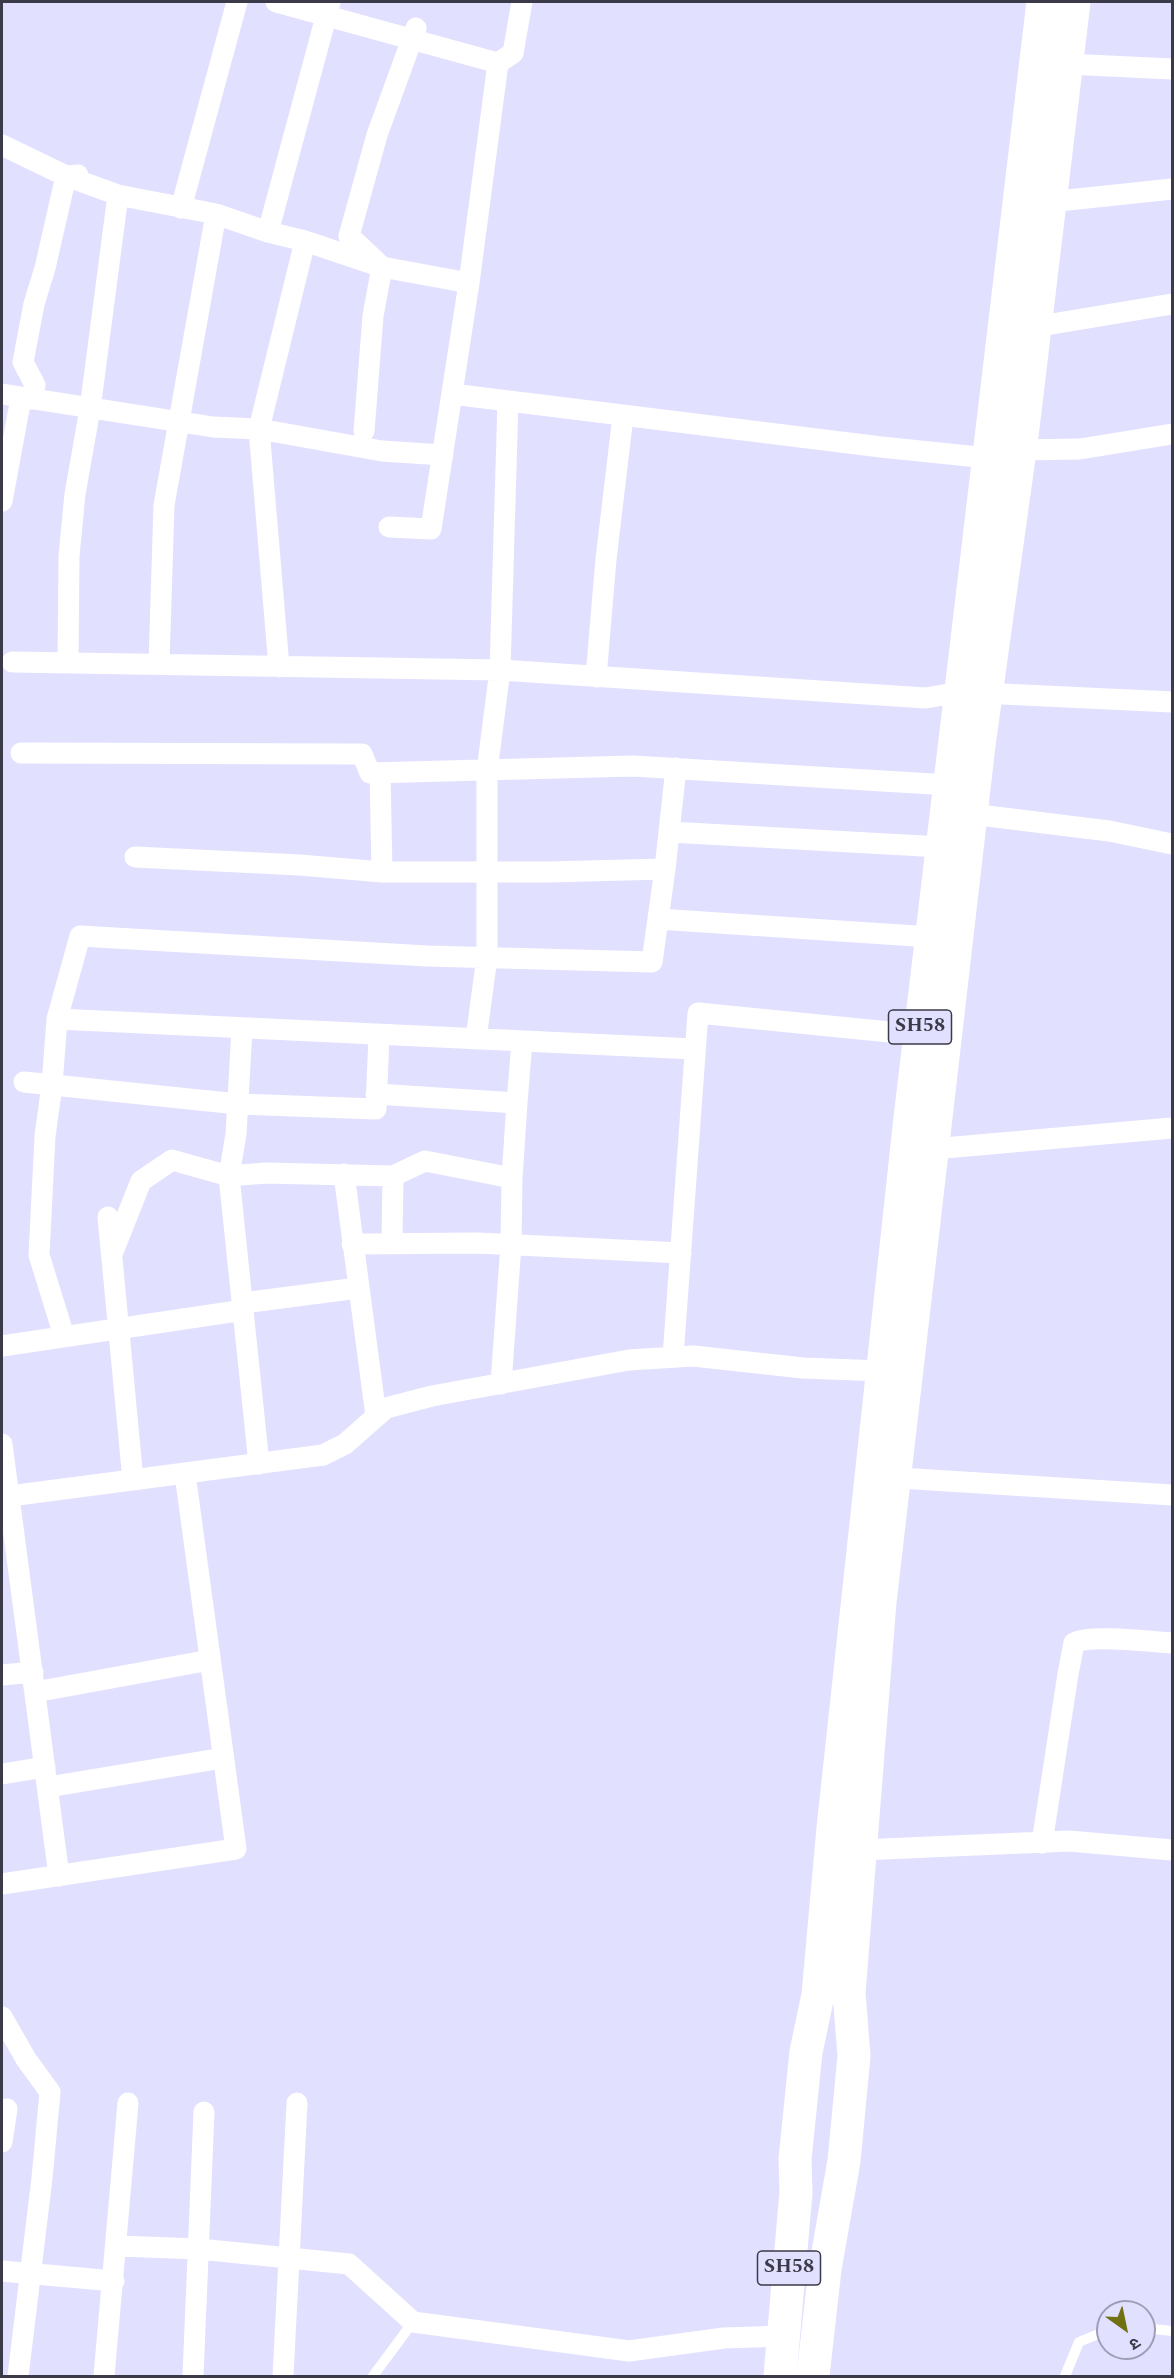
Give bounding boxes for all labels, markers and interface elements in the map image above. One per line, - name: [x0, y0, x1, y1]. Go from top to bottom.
- road number: SH58: [888, 1010, 952, 1044]
- road number: SH58: [758, 2251, 820, 2285]
- north arrow: [1096, 2300, 1156, 2360]
- text: उ: [1124, 2331, 1145, 2356]

